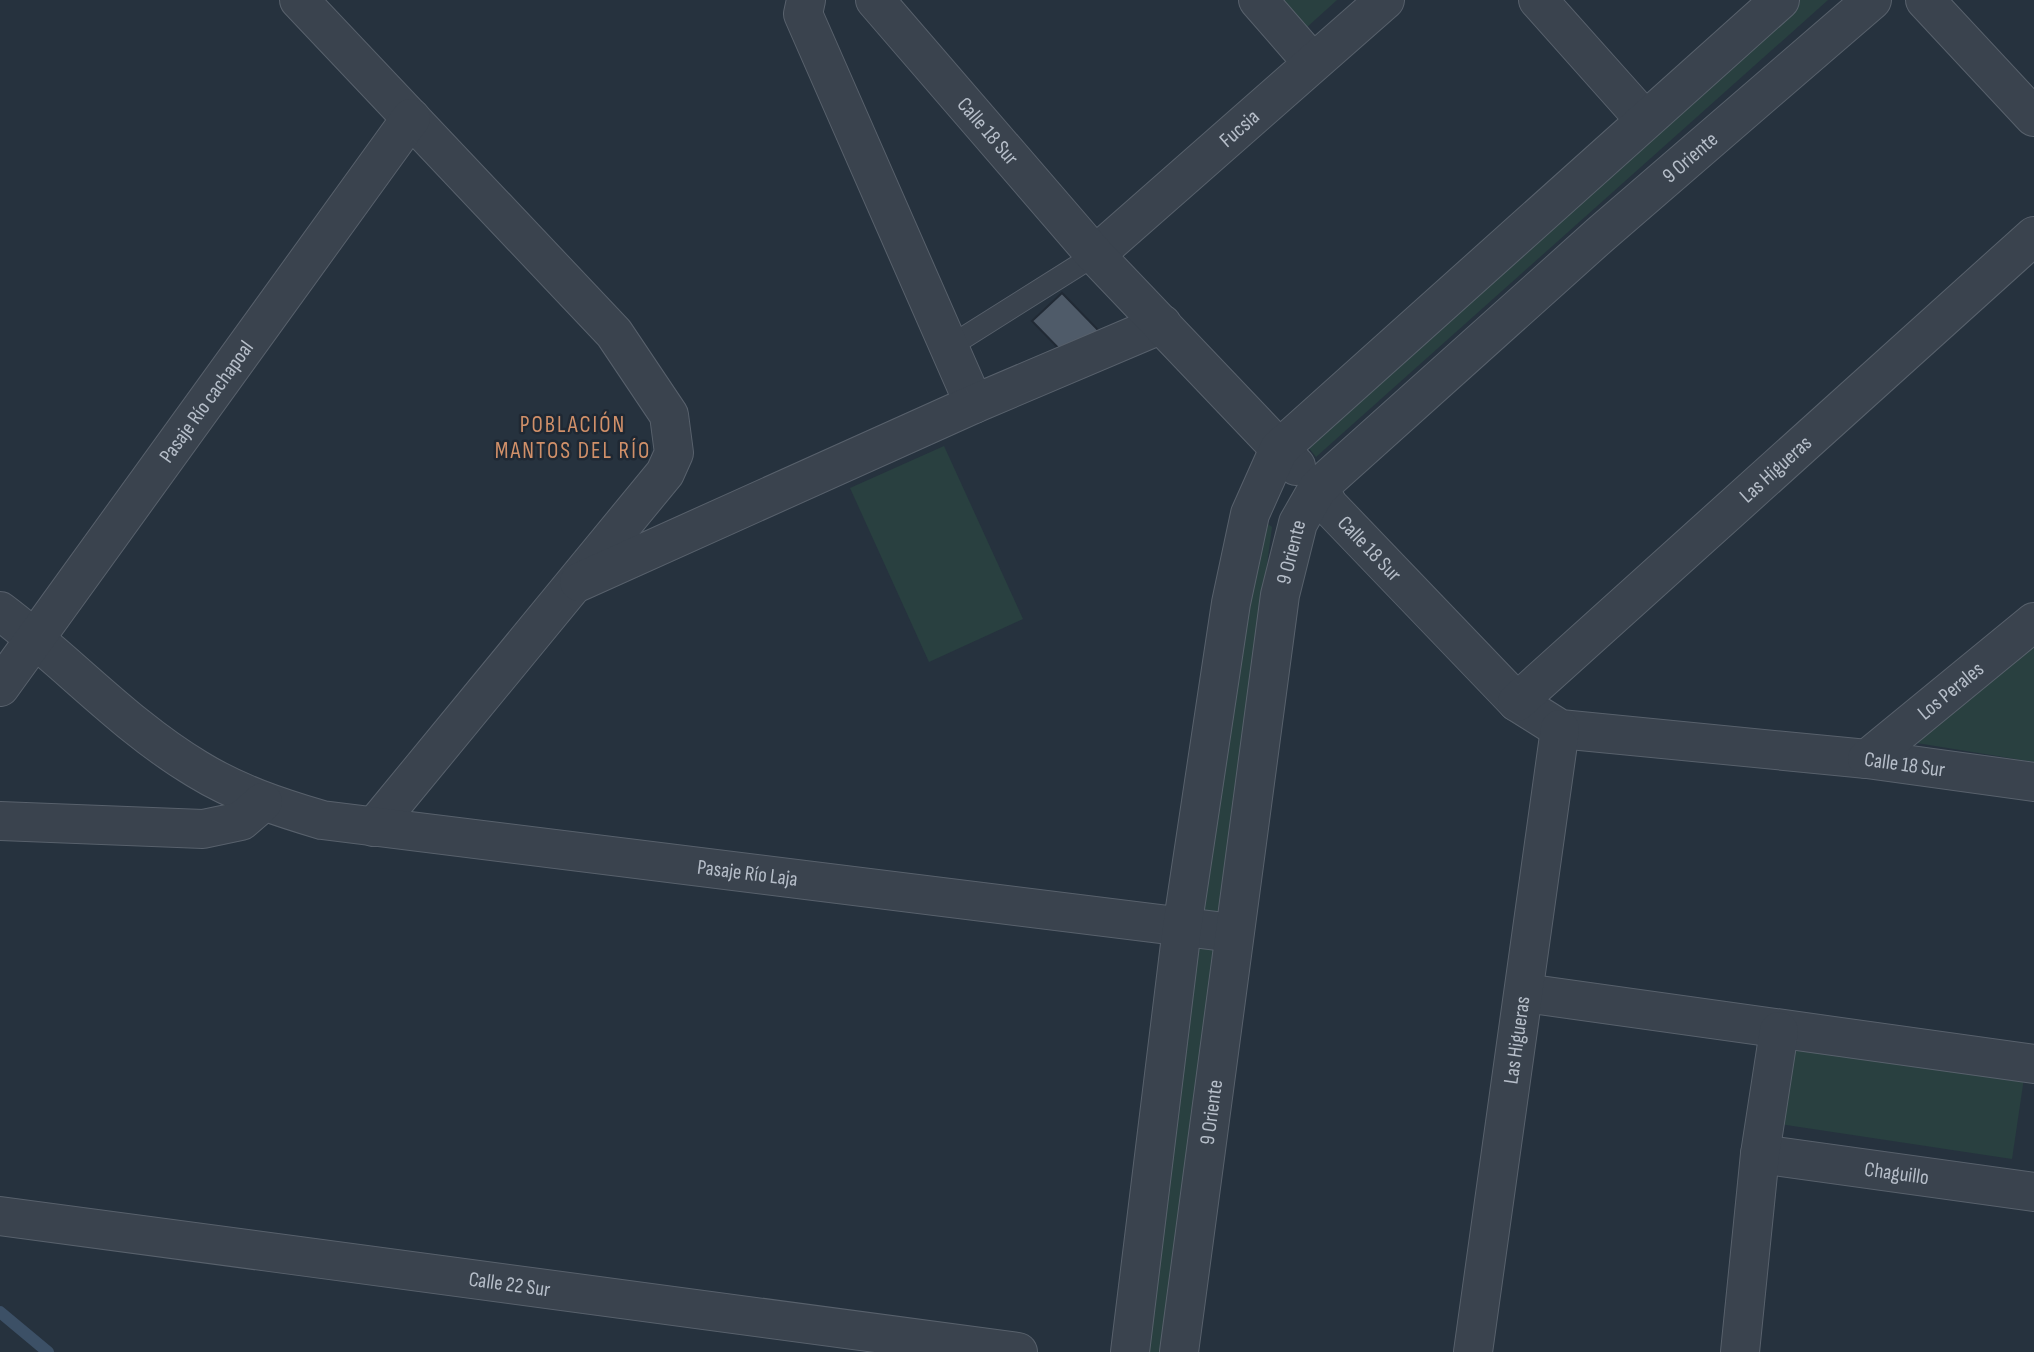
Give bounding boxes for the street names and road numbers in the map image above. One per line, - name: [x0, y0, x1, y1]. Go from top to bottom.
- street label: Calle 18 Sur: [952, 92, 1024, 170]
- street label: Fucsia: [1214, 104, 1265, 153]
- street label: 9 Oriente: [1657, 127, 1723, 188]
- street label: Pasaje Río cachapoal: [154, 336, 259, 468]
- street label: Las Higueras: [1735, 431, 1817, 508]
- street label: Calle 18 Sur: [1332, 511, 1407, 587]
- street label: 9 Oriente: [1271, 517, 1311, 587]
- street label: Los Perales: [1913, 656, 1989, 725]
- street label: Calle 18 Sur: [1863, 747, 1947, 783]
- street label: Pasaje Río Laja: [696, 855, 799, 892]
- street label: Las Higueras: [1499, 995, 1536, 1086]
- street label: 9 Oriente: [1195, 1078, 1228, 1146]
- street label: Chaguillo: [1863, 1157, 1930, 1190]
- street label: Calle 22 Sur: [467, 1267, 552, 1302]

